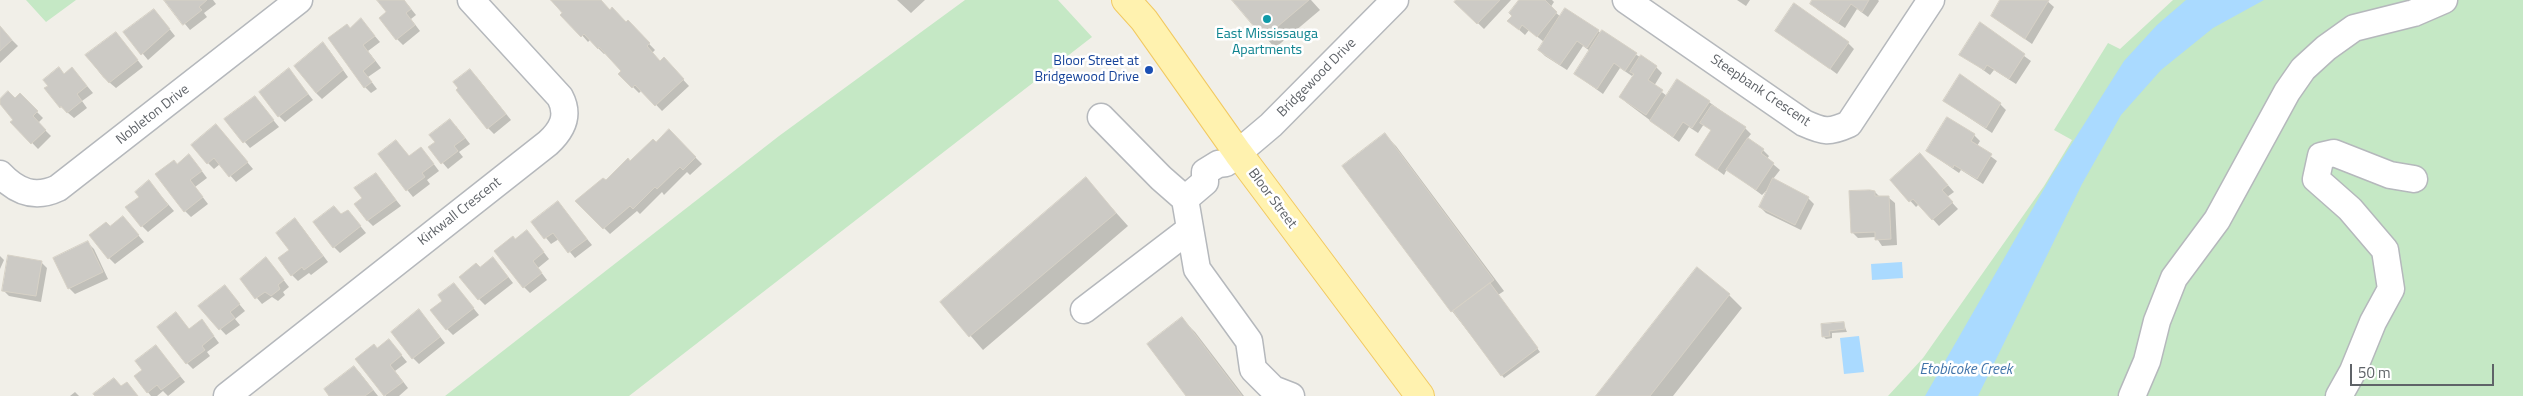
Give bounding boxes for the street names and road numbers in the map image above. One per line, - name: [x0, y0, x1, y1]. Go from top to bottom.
- street label: Bridgewood Drive: [1274, 35, 1360, 121]
- street label: Steepbank Crescent: [1707, 51, 1813, 131]
- street label: Nobleton Drive: [113, 81, 193, 149]
- street label: Bloor Street: [1244, 166, 1300, 232]
- street label: Kirkwall Crescent: [415, 174, 505, 250]

